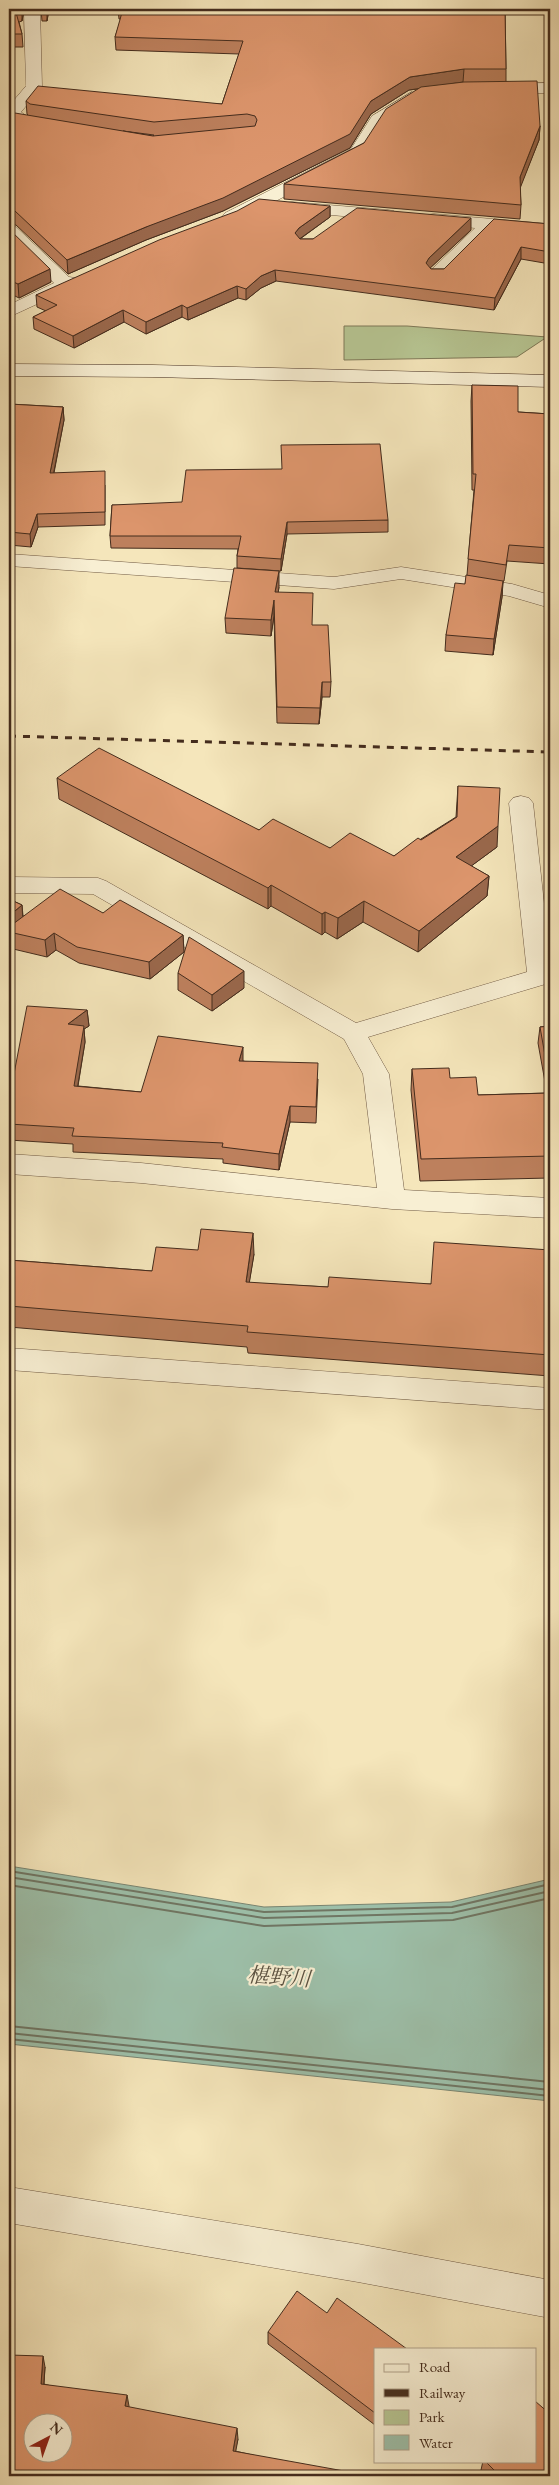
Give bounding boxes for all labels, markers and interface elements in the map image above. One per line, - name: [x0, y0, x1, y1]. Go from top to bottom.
- water label: 椹野川: [247, 1961, 313, 1992]
- legend: [374, 2348, 536, 2462]
- text: Road: [419, 2357, 451, 2376]
- text: Railway: [419, 2383, 466, 2402]
- text: Park: [419, 2407, 446, 2426]
- north arrow: [22, 2412, 72, 2462]
- text: N: [46, 2418, 67, 2439]
- text: Water: [419, 2433, 453, 2452]

